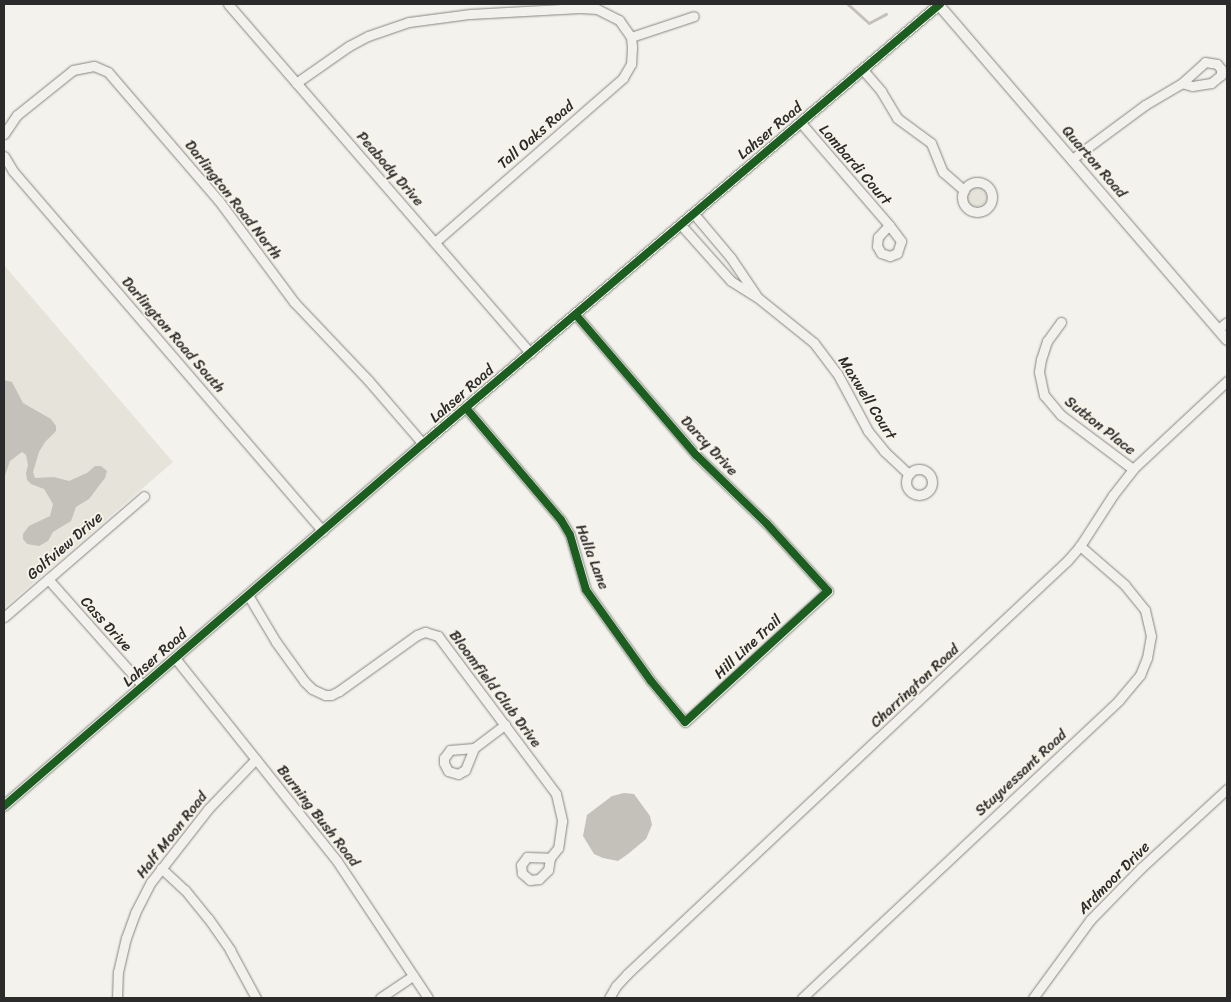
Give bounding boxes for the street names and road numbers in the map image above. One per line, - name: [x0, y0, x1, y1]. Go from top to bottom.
- street label: Tall Oaks Road: [494, 97, 578, 173]
- street label: Lahser Road: [734, 99, 806, 163]
- street label: Lombardi Court: [815, 121, 895, 209]
- street label: Quarton Road: [1058, 122, 1130, 202]
- street label: Peabody Drive: [353, 128, 427, 210]
- street label: Darlington Road North: [181, 136, 285, 264]
- street label: Darlington Road South: [118, 273, 228, 397]
- street label: Maxwell Court: [834, 353, 900, 443]
- street label: Lahser Road: [426, 361, 498, 427]
- street label: Sutton Place: [1061, 393, 1139, 459]
- street label: Darcy Drive: [677, 412, 741, 480]
- street label: Golfview Drive: [24, 508, 106, 584]
- street label: Halla Lane: [571, 522, 613, 592]
- street label: Cass Drive: [76, 593, 136, 655]
- street label: Hill Line Trail: [710, 611, 786, 683]
- street label: Lahser Road: [119, 625, 191, 691]
- street label: Bloomfield Club Drive: [445, 627, 545, 751]
- street label: Charrington Road: [867, 640, 963, 732]
- street label: Stuyvessant Road: [972, 726, 1070, 820]
- street label: Burning Bush Road: [273, 762, 363, 870]
- street label: Half Moon Road: [133, 788, 211, 882]
- street label: Ardmoor Drive: [1074, 838, 1154, 918]

